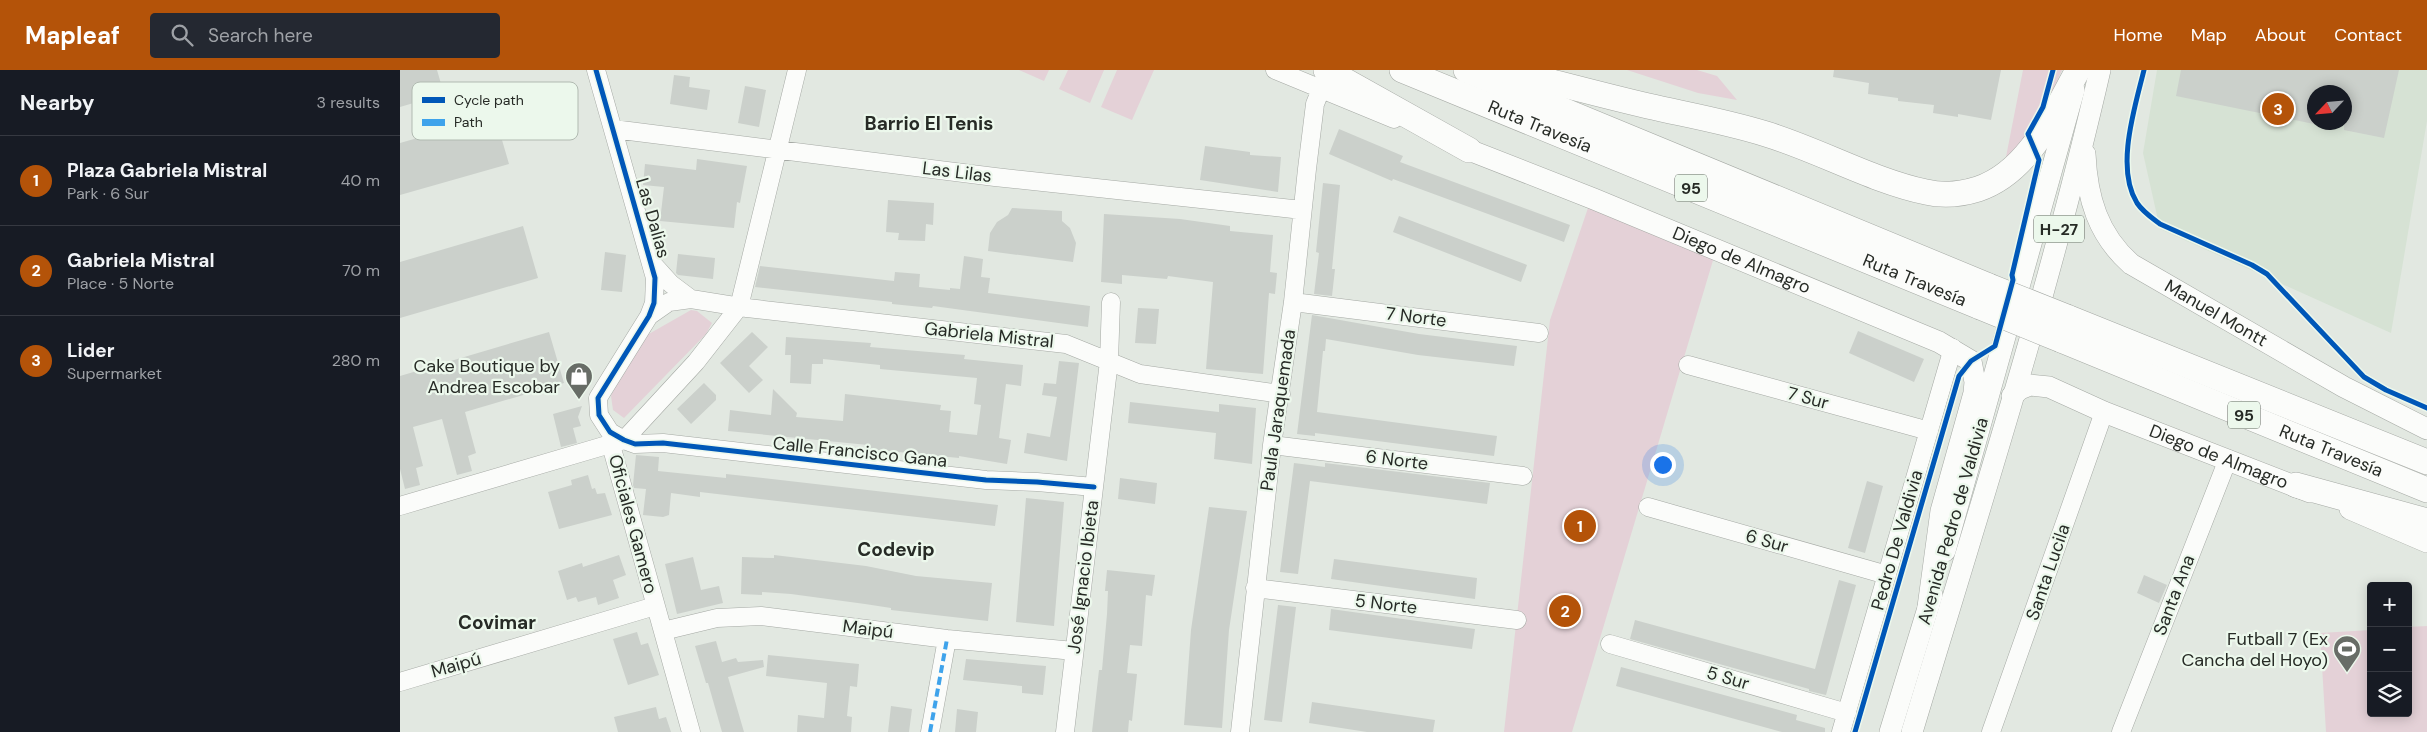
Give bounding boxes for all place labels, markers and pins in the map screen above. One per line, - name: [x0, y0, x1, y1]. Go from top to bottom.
- pin: 3: [2262, 90, 2294, 128]
- place label: Cake Boutique by Andrea Escobar: [413, 354, 560, 399]
- shop icon: Cake Boutique by Andrea Escobar: [564, 361, 594, 400]
- pin: 1: [1564, 507, 1596, 545]
- pin: 2: [1549, 592, 1581, 630]
- place label: Futball 7 (Ex Cancha del Hoyo): [2181, 627, 2328, 672]
- sports icon: Futball 7 (Ex Cancha del Hoyo): [2332, 634, 2362, 673]

